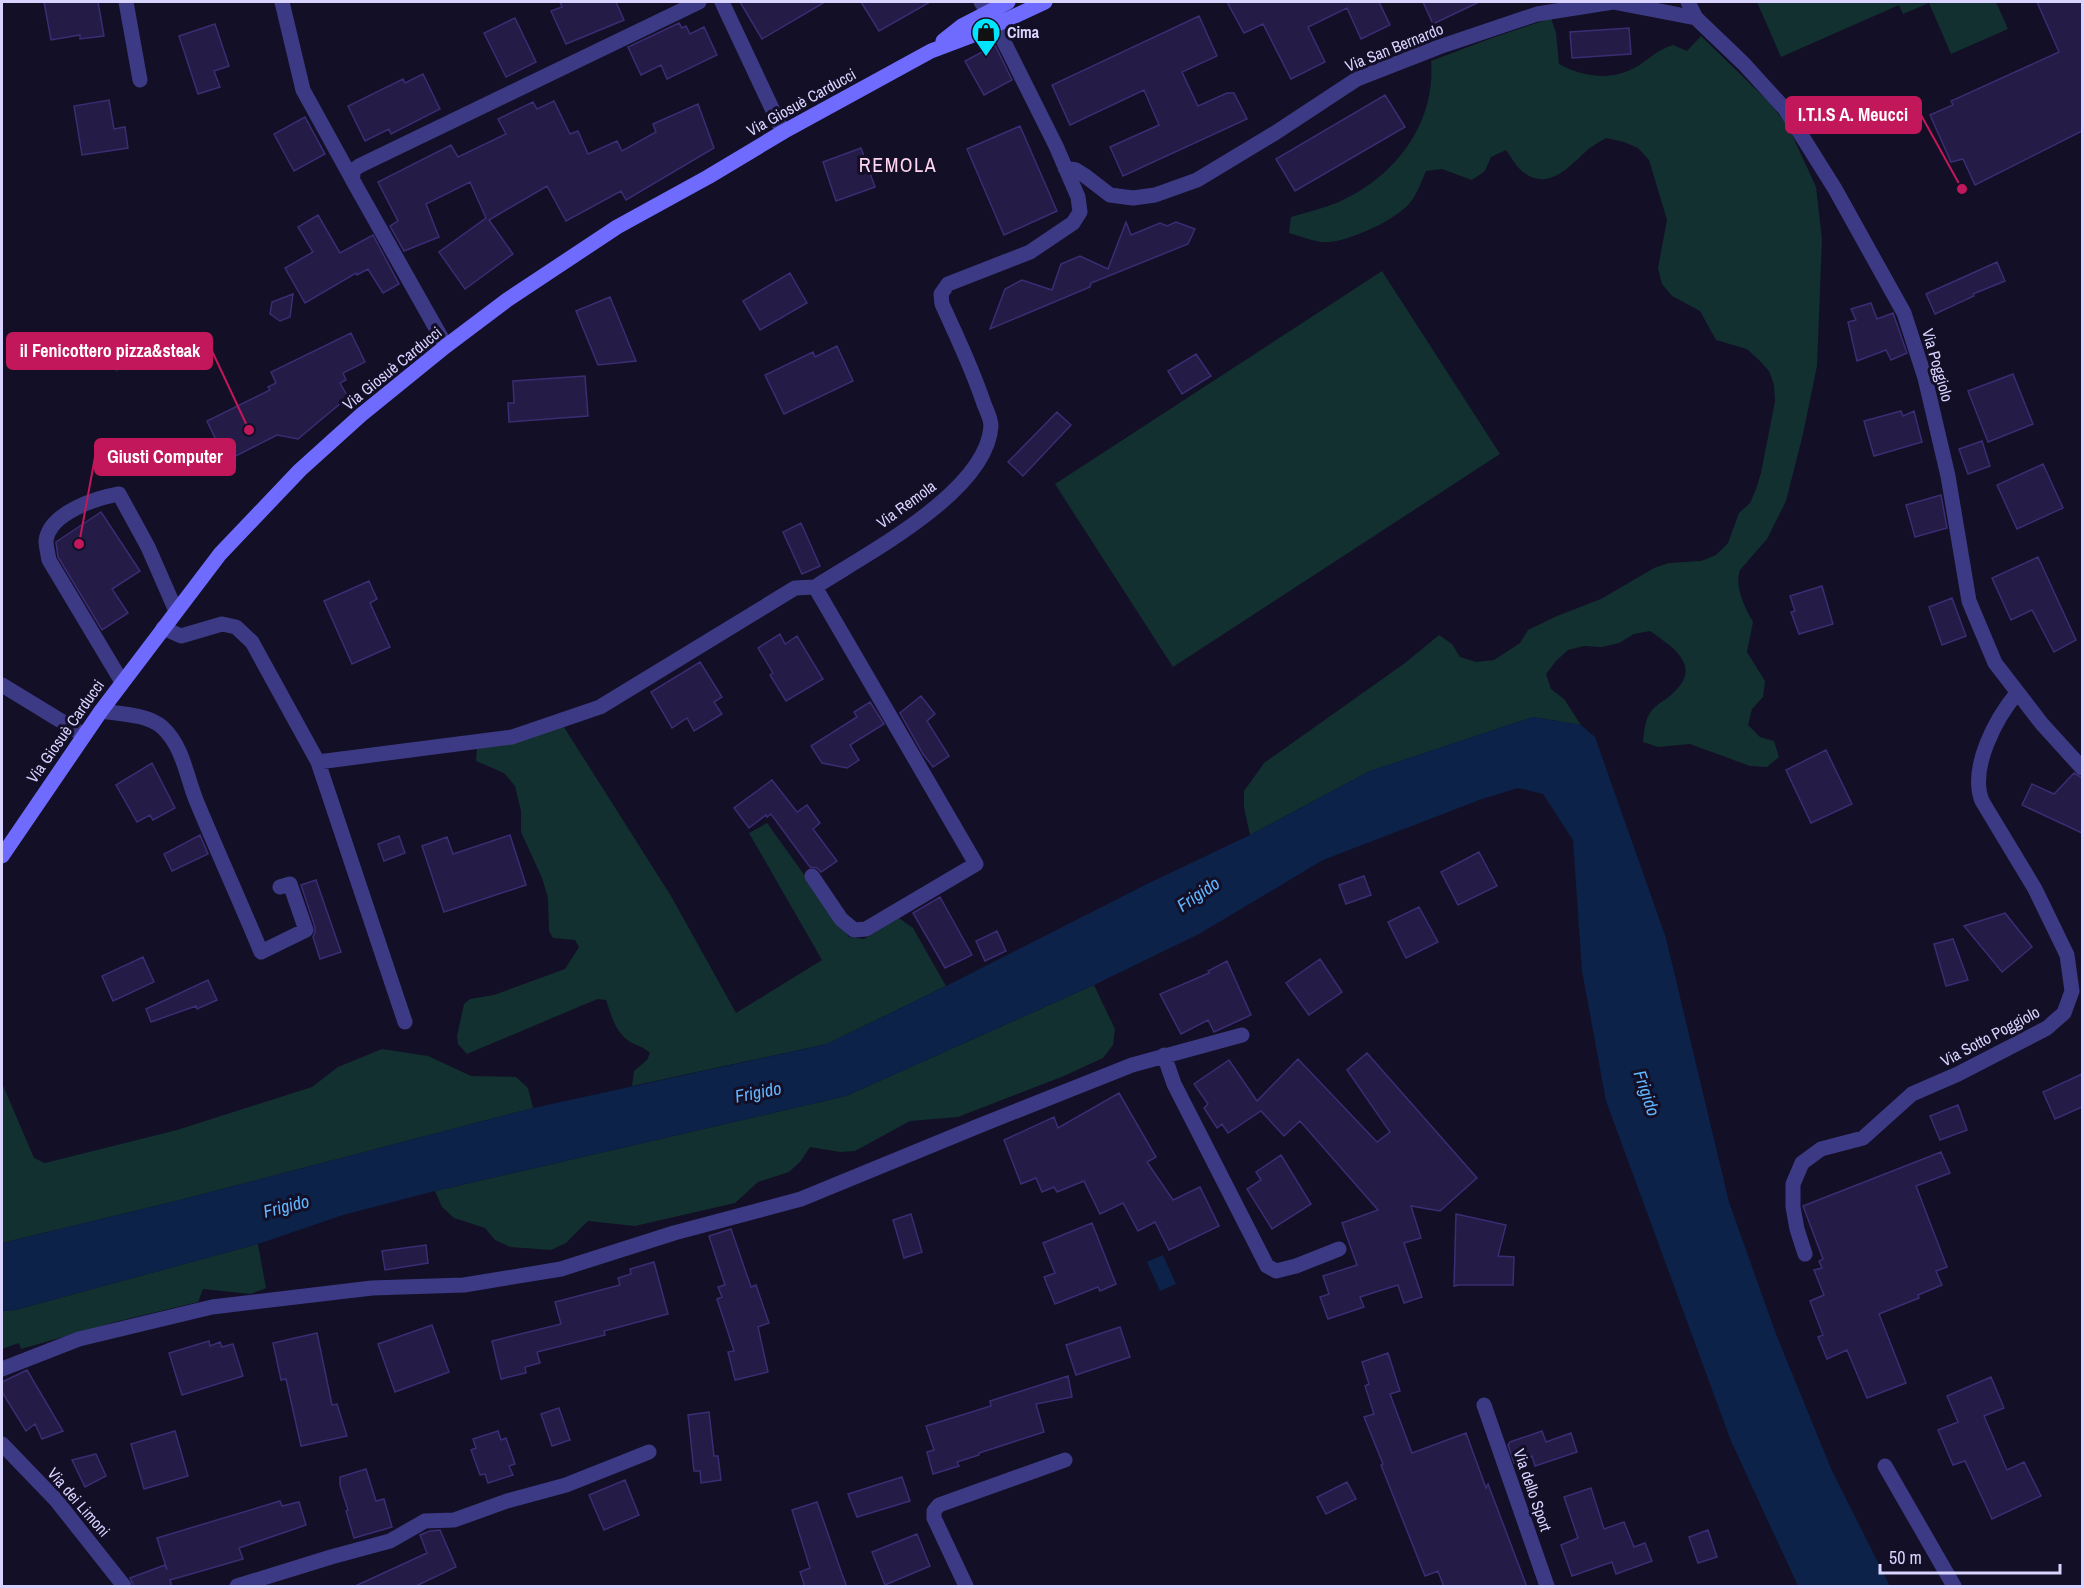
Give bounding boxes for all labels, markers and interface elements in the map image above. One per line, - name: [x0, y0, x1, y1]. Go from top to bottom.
- shop icon: Cima: [970, 16, 1002, 58]
- street label: Via San Bernardo: [1342, 17, 1446, 77]
- place label: Cima: [1007, 21, 1040, 43]
- street label: Via Giosuè Carducci: [742, 63, 860, 141]
- callout: I.T.I.S A. Meucci: [1786, 97, 1921, 133]
- text: I.T.I.S A. Meucci: [1798, 102, 1908, 127]
- district label: REMOLA: [859, 151, 937, 178]
- street label: Via Giosuè Carducci: [338, 321, 446, 415]
- street label: Via Poggiolo: [1917, 326, 1959, 404]
- callout: il Fenicottero pizza&steak: [7, 333, 212, 369]
- text: il Fenicottero pizza&steak: [20, 338, 201, 363]
- callout: Giusti Computer: [95, 439, 235, 475]
- text: Giusti Computer: [107, 444, 223, 469]
- street label: Via Remola: [872, 475, 941, 533]
- street label: Via Giosuè Carducci: [21, 675, 109, 787]
- water label: Frigido: [1172, 871, 1224, 917]
- street label: Via Sotto Poggiolo: [1937, 1001, 2043, 1071]
- water label: Frigido: [1628, 1067, 1666, 1119]
- water label: Frigido: [733, 1075, 783, 1109]
- water label: Frigido: [260, 1188, 312, 1224]
- street label: Via dello Sport: [1509, 1446, 1557, 1534]
- street label: Via dei Limoni: [43, 1463, 115, 1541]
- scale bar: [1880, 1537, 2060, 1575]
- text: 50 m: [1889, 1545, 1922, 1570]

